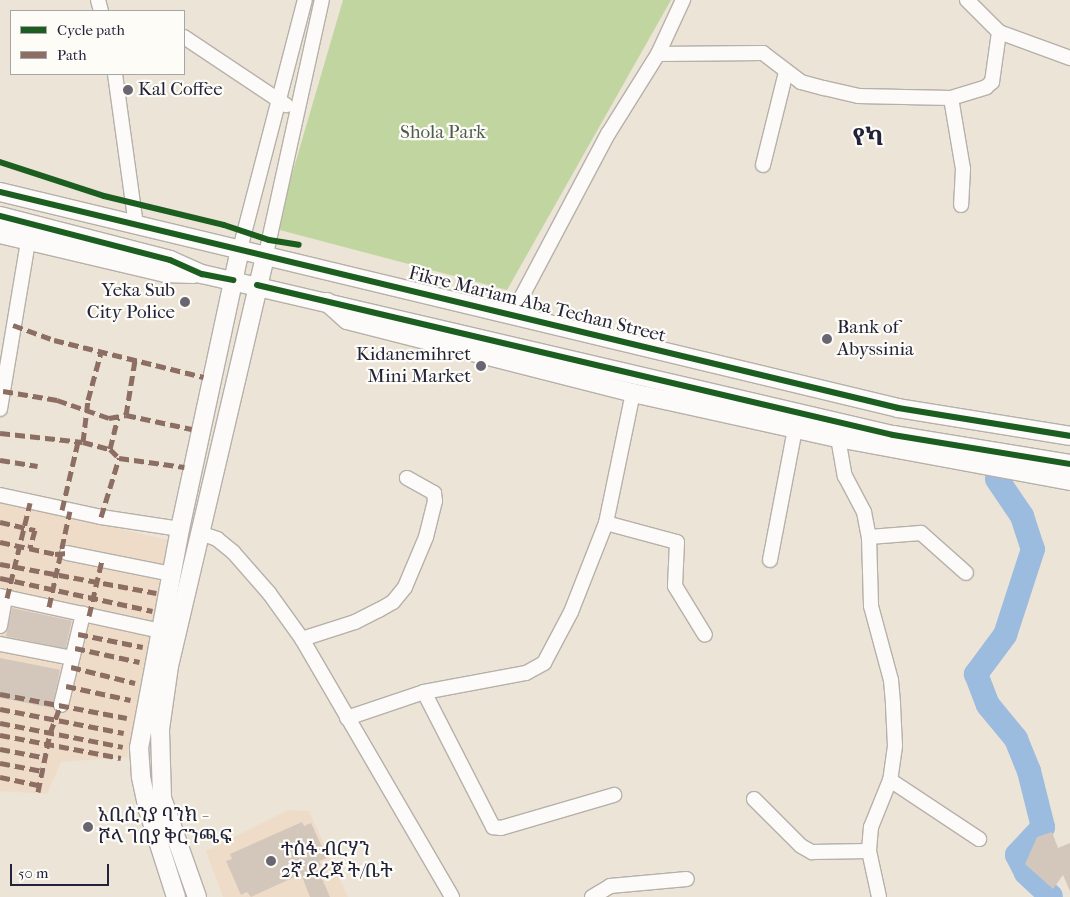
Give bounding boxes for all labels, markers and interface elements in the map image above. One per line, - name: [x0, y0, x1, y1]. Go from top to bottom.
- legend: [10, 10, 185, 75]
- text: Cycle path: [57, 21, 125, 39]
- text: Path: [57, 46, 87, 64]
- place label: Kal Coffee: [138, 79, 223, 101]
- marker: Kal Coffee: [122, 84, 134, 96]
- park label: Shola Park: [400, 122, 486, 144]
- district label: የካ: [853, 124, 883, 152]
- street label: Fikre Mariam Aba Techan Street: [406, 262, 668, 348]
- place label: Yeka Sub City Police: [87, 280, 175, 324]
- marker: Yeka Sub City Police: [179, 296, 191, 308]
- place label: Bank of Abyssinia: [837, 317, 914, 361]
- marker: Bank of Abyssinia: [821, 333, 833, 345]
- place label: Kidanemihret Mini Market: [356, 344, 471, 388]
- marker: Kidanemihret Mini Market: [475, 360, 487, 372]
- place label: አቢሲንያ ባንክ - ሾላ ገበያ ቅርንጫፍ: [98, 805, 232, 849]
- marker: አቢሲንያ ባንክ - ሾላ ገበያ ቅርንጫፍ: [82, 821, 94, 833]
- place label: ተስፋ ብርሃን 2ኛ ደረጃ ት/ቤት: [281, 839, 393, 883]
- scale bar: [12, 854, 111, 886]
- marker: ተስፋ ብርሃን 2ኛ ደረጃ ት/ቤት: [265, 855, 277, 867]
- text: 50 m: [18, 864, 48, 882]

